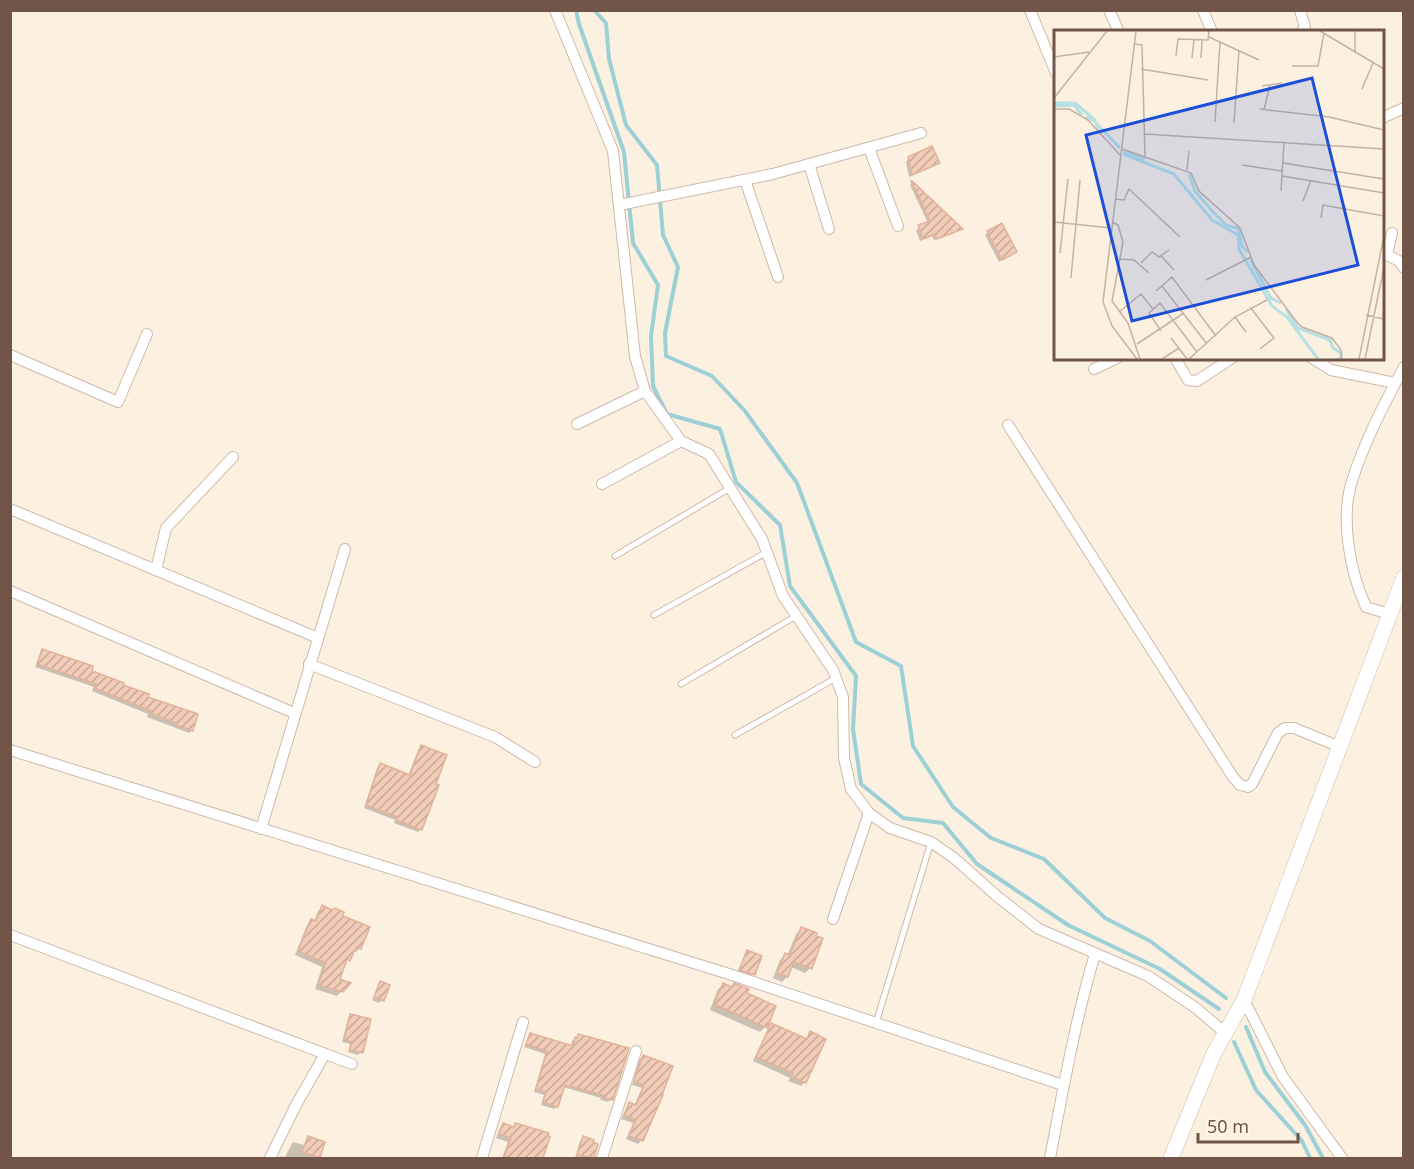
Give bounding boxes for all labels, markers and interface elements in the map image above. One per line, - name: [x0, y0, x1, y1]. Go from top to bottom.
- inset map: [1054, 30, 1384, 360]
- scale bar: [1198, 1106, 1298, 1144]
- text: 50 m: [1207, 1114, 1249, 1138]

